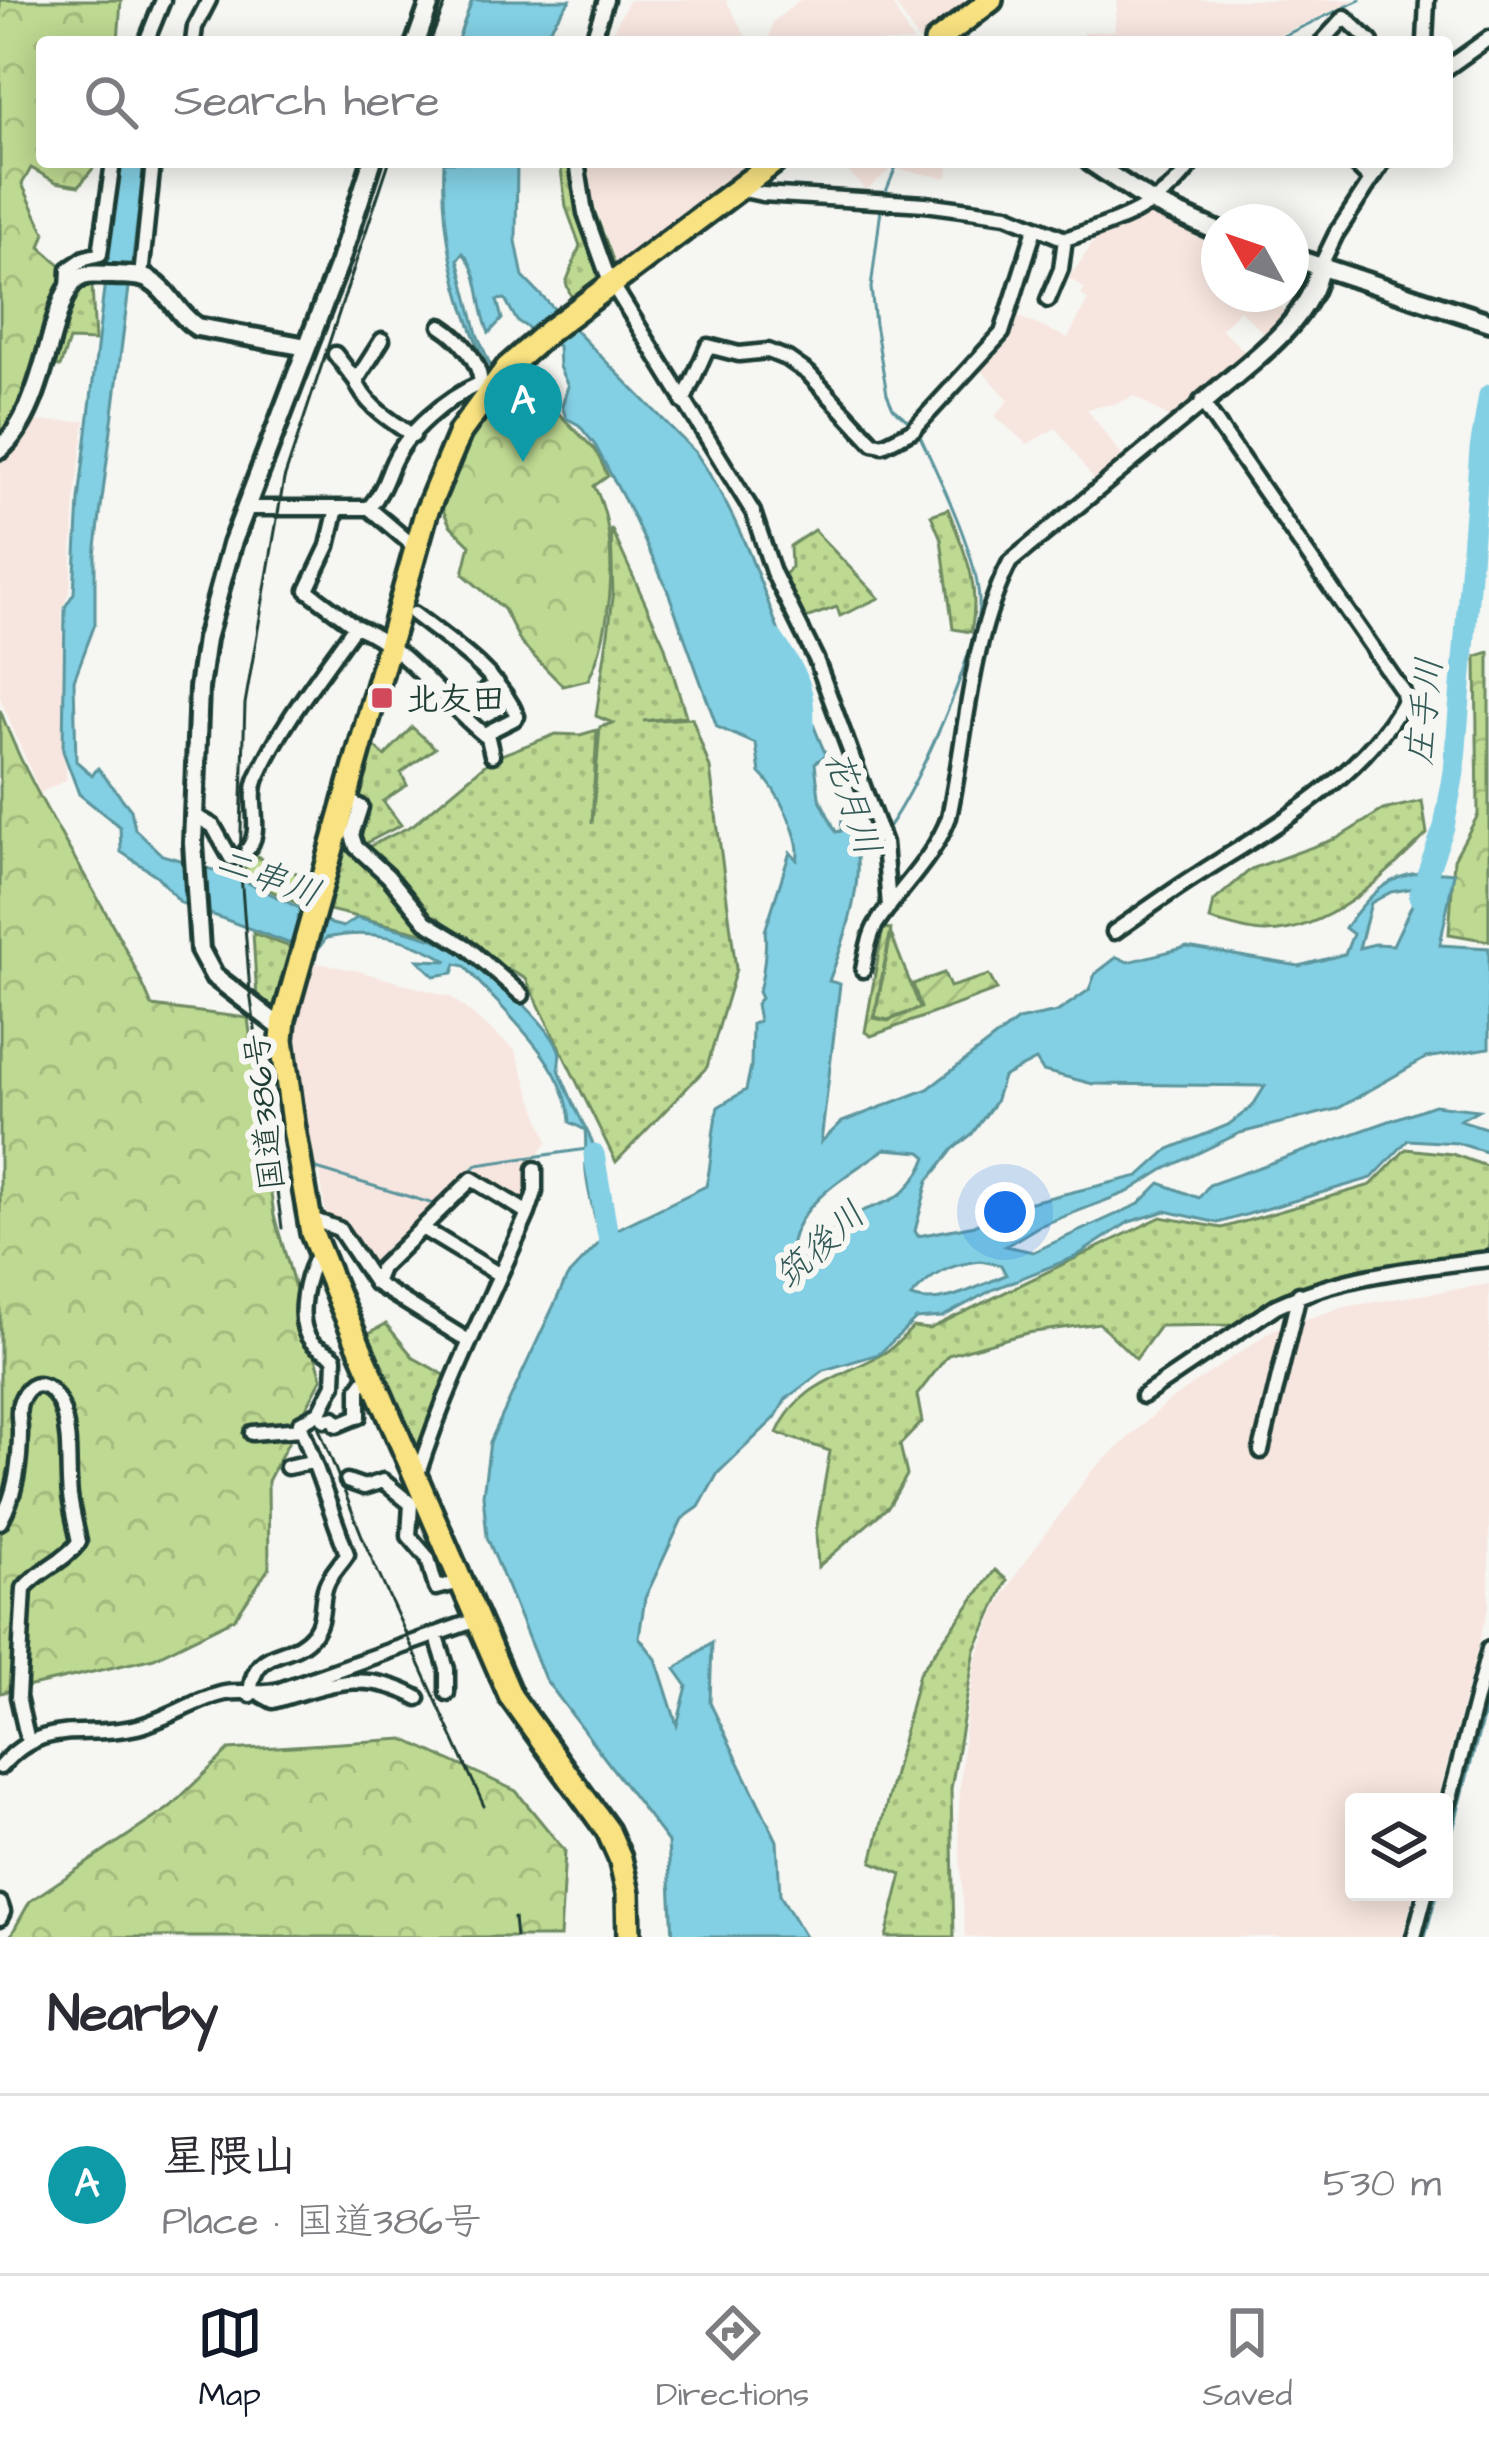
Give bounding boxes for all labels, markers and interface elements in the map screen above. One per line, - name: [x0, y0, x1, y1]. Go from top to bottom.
- search box: [36, 36, 1453, 168]
- icon: search: [78, 69, 144, 135]
- text: Search here: [174, 71, 440, 133]
- north arrow: [1201, 204, 1309, 312]
- pin: A: [484, 363, 562, 462]
- water label: 庄手川: [1394, 655, 1456, 768]
- place label: 北友田: [406, 677, 505, 723]
- marker: 北友田: [369, 685, 395, 711]
- water label: 花月川: [811, 744, 893, 862]
- water label: 二串川: [209, 836, 328, 921]
- street label: 国道386号: [234, 1031, 296, 1193]
- your location: [975, 1182, 1035, 1242]
- water label: 筑後川: [764, 1190, 878, 1301]
- map controls: [1345, 1793, 1453, 1901]
- button: layers: [1345, 1793, 1453, 1901]
- text: Nearby: [48, 1980, 218, 2051]
- text: 星隈山: [162, 2127, 297, 2189]
- text: A: [75, 2158, 99, 2212]
- text: 530 m: [1323, 2158, 1441, 2212]
- text: Place · 国道386号: [162, 2196, 482, 2250]
- tab: Map: [197, 2300, 263, 2418]
- tab: Directions: [656, 2300, 809, 2418]
- tab: Saved: [1202, 2300, 1292, 2418]

